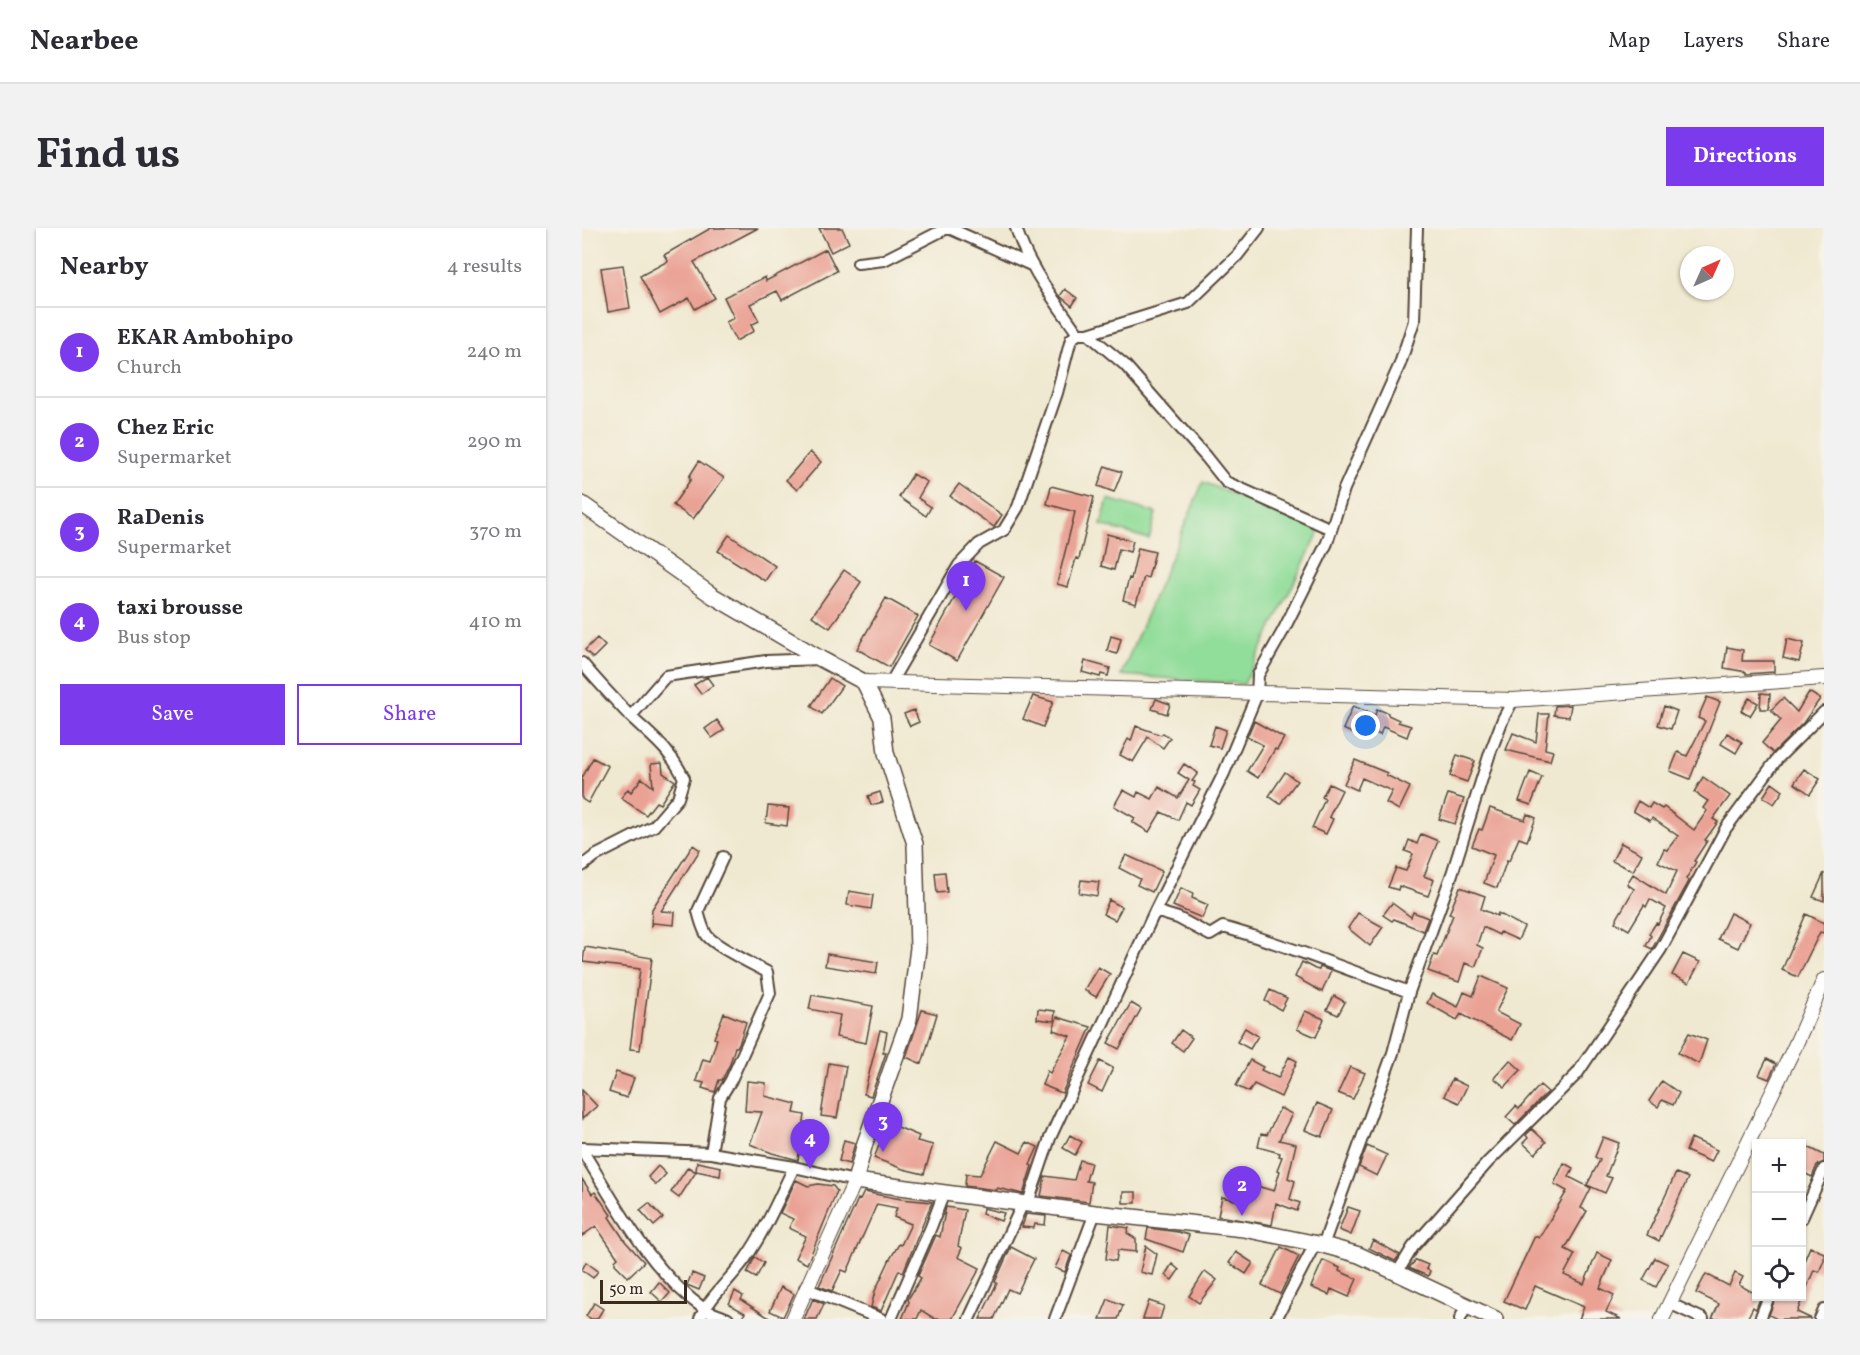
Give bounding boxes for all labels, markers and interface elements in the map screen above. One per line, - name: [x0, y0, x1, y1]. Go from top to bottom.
- text: Nearbee: [30, 22, 139, 61]
- text: Map: [1608, 27, 1650, 56]
- text: Layers: [1683, 27, 1744, 56]
- text: Share: [1777, 27, 1830, 56]
- text: Find us: [36, 127, 180, 186]
- button: Directions: [1666, 127, 1824, 186]
- north arrow: [1680, 246, 1734, 300]
- text: Nearby: [60, 249, 149, 285]
- text: 4 results: [447, 253, 522, 281]
- text: EKAR Ambohipo: [117, 323, 293, 354]
- text: 1: [75, 338, 84, 366]
- text: 240 m: [467, 338, 522, 366]
- text: Church: [117, 354, 182, 382]
- text: Chez Eric: [117, 413, 214, 444]
- text: 2: [74, 428, 85, 456]
- text: 290 m: [467, 428, 522, 456]
- text: Supermarket: [117, 444, 232, 472]
- text: RaDenis: [117, 503, 204, 534]
- text: 3: [74, 518, 85, 546]
- text: 370 m: [469, 518, 522, 546]
- text: Supermarket: [117, 534, 232, 562]
- pin: 1: [946, 562, 986, 611]
- text: taxi brousse: [117, 593, 243, 624]
- text: 4: [73, 608, 86, 636]
- text: 410 m: [469, 608, 522, 636]
- text: Bus stop: [117, 624, 191, 652]
- button: Save: [60, 684, 285, 745]
- button: Share: [297, 684, 522, 745]
- your location: [1351, 711, 1380, 740]
- pin: 3: [864, 1102, 902, 1152]
- pin: 4: [790, 1120, 830, 1169]
- map controls: [1752, 1139, 1806, 1301]
- button: +: [1752, 1139, 1806, 1193]
- pin: 2: [1222, 1166, 1262, 1216]
- button: −: [1752, 1193, 1806, 1247]
- button: locate: [1752, 1247, 1806, 1301]
- scale bar: [600, 1277, 687, 1304]
- text: 50 m: [609, 1279, 643, 1301]

